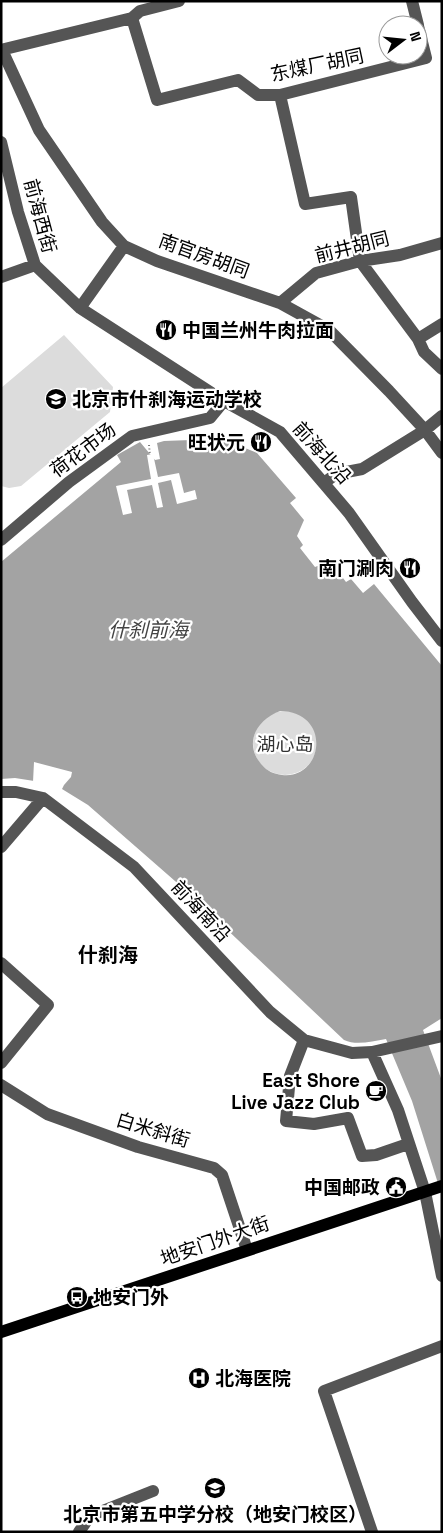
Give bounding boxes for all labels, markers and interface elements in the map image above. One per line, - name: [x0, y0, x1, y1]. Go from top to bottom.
- north arrow: [378, 15, 428, 65]
- text: N: [406, 29, 425, 43]
- street label: 东煤厂胡同: [268, 43, 366, 87]
- street label: 前海西街: [18, 176, 62, 256]
- street label: 前井胡同: [312, 226, 392, 268]
- street label: 南官房胡同: [155, 228, 253, 284]
- restaurant icon: 中国兰州牛肉拉面: [154, 318, 178, 342]
- place label: 中国兰州牛肉拉面: [182, 318, 334, 343]
- school or university icon: 北京市什刹海运动学校: [44, 387, 68, 411]
- place label: 北京市什刹海运动学校: [72, 387, 262, 412]
- street label: 前海北沿: [287, 416, 357, 490]
- street label: 荷花市场: [45, 417, 121, 483]
- place label: 旺状元: [188, 430, 245, 455]
- restaurant icon: 旺状元: [249, 430, 273, 454]
- place label: 南门涮肉: [318, 556, 394, 581]
- restaurant icon: 南门涮肉: [398, 556, 422, 580]
- water label: 什刹前海: [108, 617, 191, 643]
- park label: 湖心岛: [256, 732, 314, 757]
- street label: 前海南沿: [166, 875, 236, 947]
- district label: 什刹海: [78, 942, 138, 968]
- place label: East Shore Live Jazz Club: [231, 1068, 360, 1115]
- cafe icon: East Shore Live Jazz Club: [364, 1079, 388, 1103]
- street label: 白米斜街: [113, 1107, 193, 1153]
- place label: 中国邮政: [304, 1175, 380, 1200]
- public building icon: 中国邮政: [384, 1175, 408, 1199]
- street label: 地安门外大街: [157, 1211, 273, 1271]
- bus stop icon: 地安门外: [65, 1285, 89, 1309]
- place label: 地安门外: [93, 1285, 169, 1310]
- hospital icon: 北海医院: [187, 1366, 211, 1390]
- place label: 北海医院: [215, 1366, 291, 1391]
- school or university icon: 北京市第五中学分校（地安门校区）: [203, 1476, 227, 1500]
- place label: 北京市第五中学分校（地安门校区）: [63, 1502, 367, 1527]

